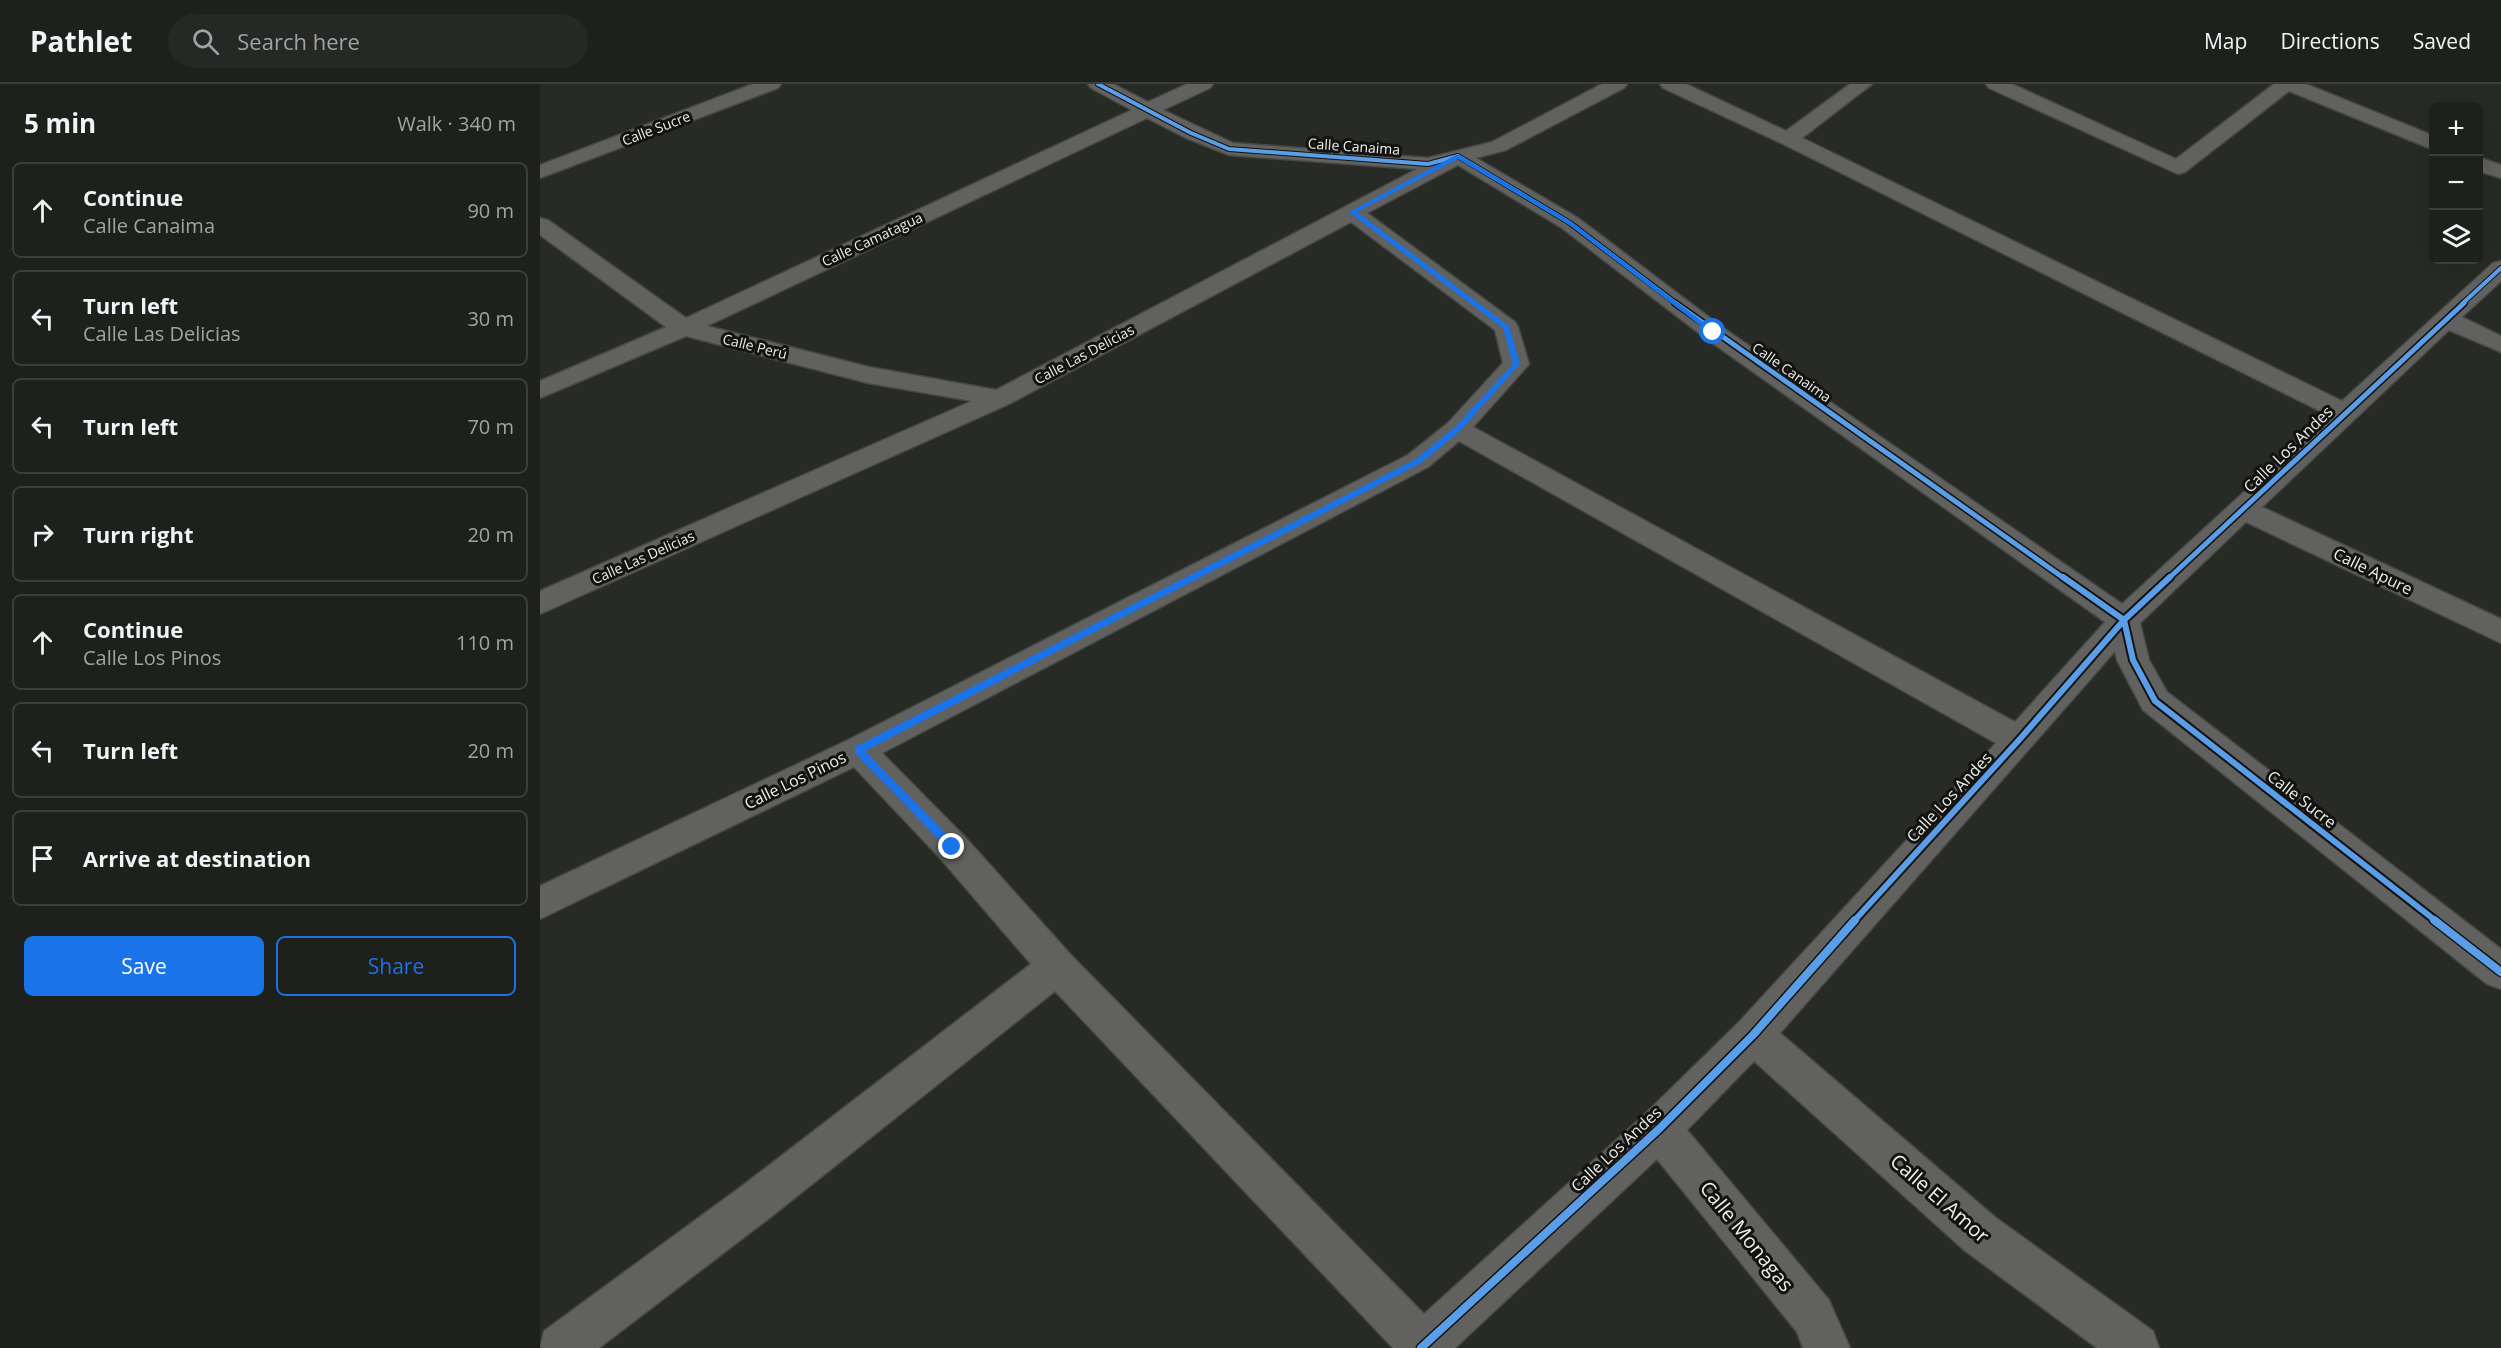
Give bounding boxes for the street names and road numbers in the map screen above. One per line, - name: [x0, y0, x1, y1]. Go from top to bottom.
- street label: Calle Sucre: [619, 106, 693, 150]
- street label: Calle Canaima: [1307, 133, 1401, 159]
- street label: Calle Camatagua: [818, 207, 926, 271]
- street label: Calle Las Delicias: [1031, 320, 1137, 388]
- street label: Calle Perú: [721, 329, 789, 363]
- street label: Calle Canaima: [1749, 338, 1835, 406]
- street label: Calle Los Andes: [2239, 401, 2337, 497]
- street label: Calle Las Delicias: [589, 526, 698, 588]
- street label: Calle Apure: [2330, 542, 2416, 600]
- street label: Calle Los Pinos: [740, 746, 850, 814]
- street label: Calle Los Andes: [1901, 747, 1997, 847]
- street label: Calle Sucre: [2263, 765, 2341, 833]
- street label: Calle Los Andes: [1566, 1101, 1666, 1197]
- street label: Calle El Amor: [1885, 1147, 1995, 1249]
- street label: Calle Monagas: [1694, 1175, 1800, 1297]

